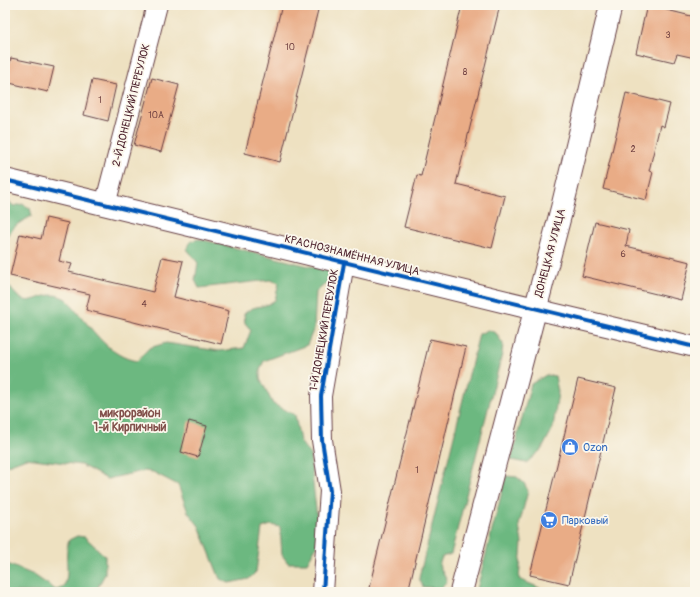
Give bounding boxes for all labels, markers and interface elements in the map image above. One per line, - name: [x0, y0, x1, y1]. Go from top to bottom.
- house number: 3: [665, 30, 671, 41]
- street label: 2-Й ДОНЕЦКИЙ ПЕРЕУЛОК: [109, 42, 153, 168]
- house number: 10: [285, 42, 295, 53]
- house number: 8: [463, 67, 468, 78]
- house number: 1: [98, 95, 102, 106]
- house number: 10А: [148, 110, 164, 121]
- house number: 2: [630, 144, 636, 155]
- street label: ДОНЕЦКАЯ УЛИЦА: [532, 207, 568, 300]
- street label: КРАСНОЗНАМЁННАЯ УЛИЦА: [283, 232, 421, 278]
- house number: 6: [620, 249, 626, 260]
- street label: 1-Й ДОНЕЦКИЙ ПЕРЕУЛОК: [307, 268, 341, 392]
- house number: 4: [141, 299, 147, 310]
- district label: микрорайон 1-й Кирпичный: [93, 406, 167, 435]
- shop icon: Ozon: [560, 437, 580, 457]
- place label: Ozon: [583, 441, 608, 454]
- house number: 1: [415, 465, 419, 476]
- supermarket icon: Парковый: [539, 510, 559, 530]
- place label: Парковый: [562, 514, 608, 527]

